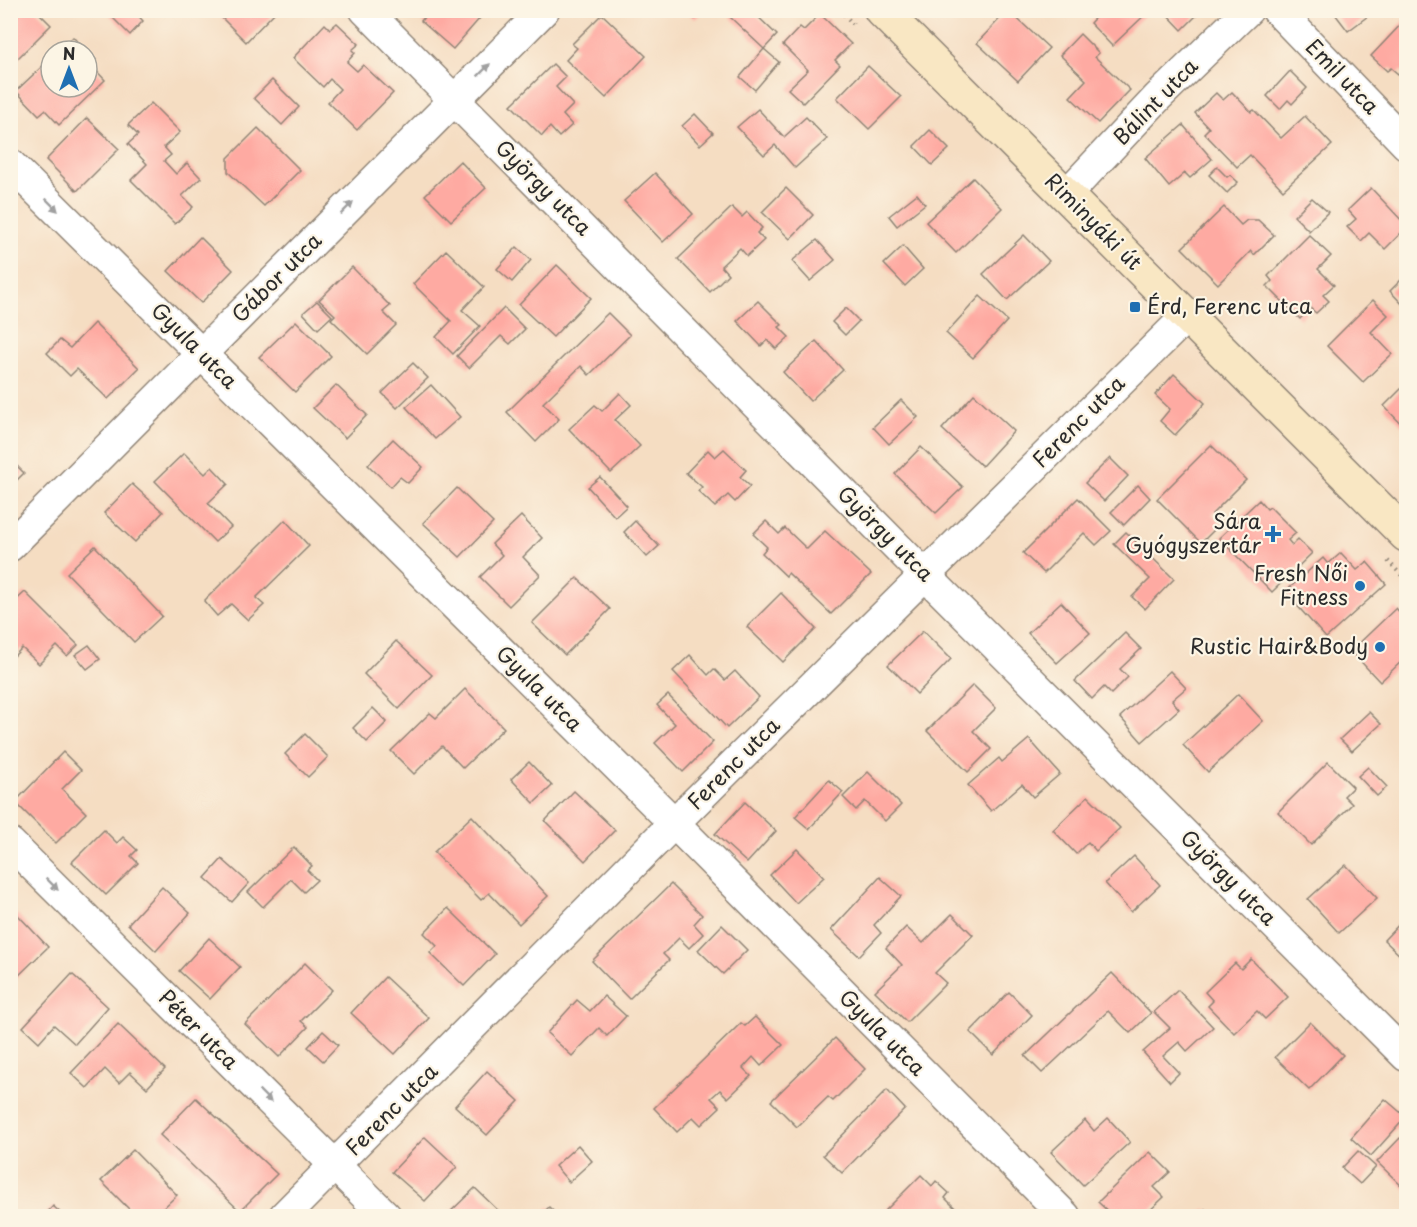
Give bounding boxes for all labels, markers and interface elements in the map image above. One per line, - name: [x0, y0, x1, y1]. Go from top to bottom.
- street label: Emil utca: [1299, 31, 1388, 121]
- north arrow: [39, 39, 99, 99]
- text: N: [63, 41, 75, 65]
- street label: Bálint utca: [1105, 50, 1204, 151]
- one-way arrow: [477, 63, 491, 77]
- street label: György utca: [489, 131, 600, 242]
- street label: Riminyáki út: [1038, 165, 1150, 277]
- one-way arrow: [45, 198, 59, 212]
- one-way arrow: [339, 201, 353, 215]
- street label: Gábor utca: [223, 224, 328, 329]
- place label: Érd, Ferenc utca: [1147, 289, 1312, 321]
- street label: Gyula utca: [145, 294, 246, 395]
- marker: Érd, Ferenc utca: [1128, 300, 1142, 314]
- street label: Ferenc utca: [1024, 367, 1131, 474]
- street label: György utca: [831, 477, 942, 588]
- place label: Sára Gyógyszertár: [1125, 504, 1262, 560]
- marker: Sára Gyógyszertár: [1266, 527, 1280, 541]
- place label: Fresh Női Fitness: [1253, 556, 1348, 612]
- marker: Fresh Női Fitness: [1353, 579, 1367, 593]
- place label: Rustic Hair&Body: [1190, 629, 1368, 661]
- street label: Gyula utca: [490, 637, 591, 738]
- marker: Rustic Hair&Body: [1373, 640, 1387, 654]
- street label: Ferenc utca: [679, 709, 786, 816]
- street label: György utca: [1174, 821, 1285, 932]
- one-way arrow: [45, 877, 59, 892]
- street label: Péter utca: [152, 981, 247, 1076]
- street label: Gyula utca: [833, 981, 934, 1082]
- street label: Ferenc utca: [337, 1055, 444, 1162]
- one-way arrow: [257, 1088, 271, 1102]

